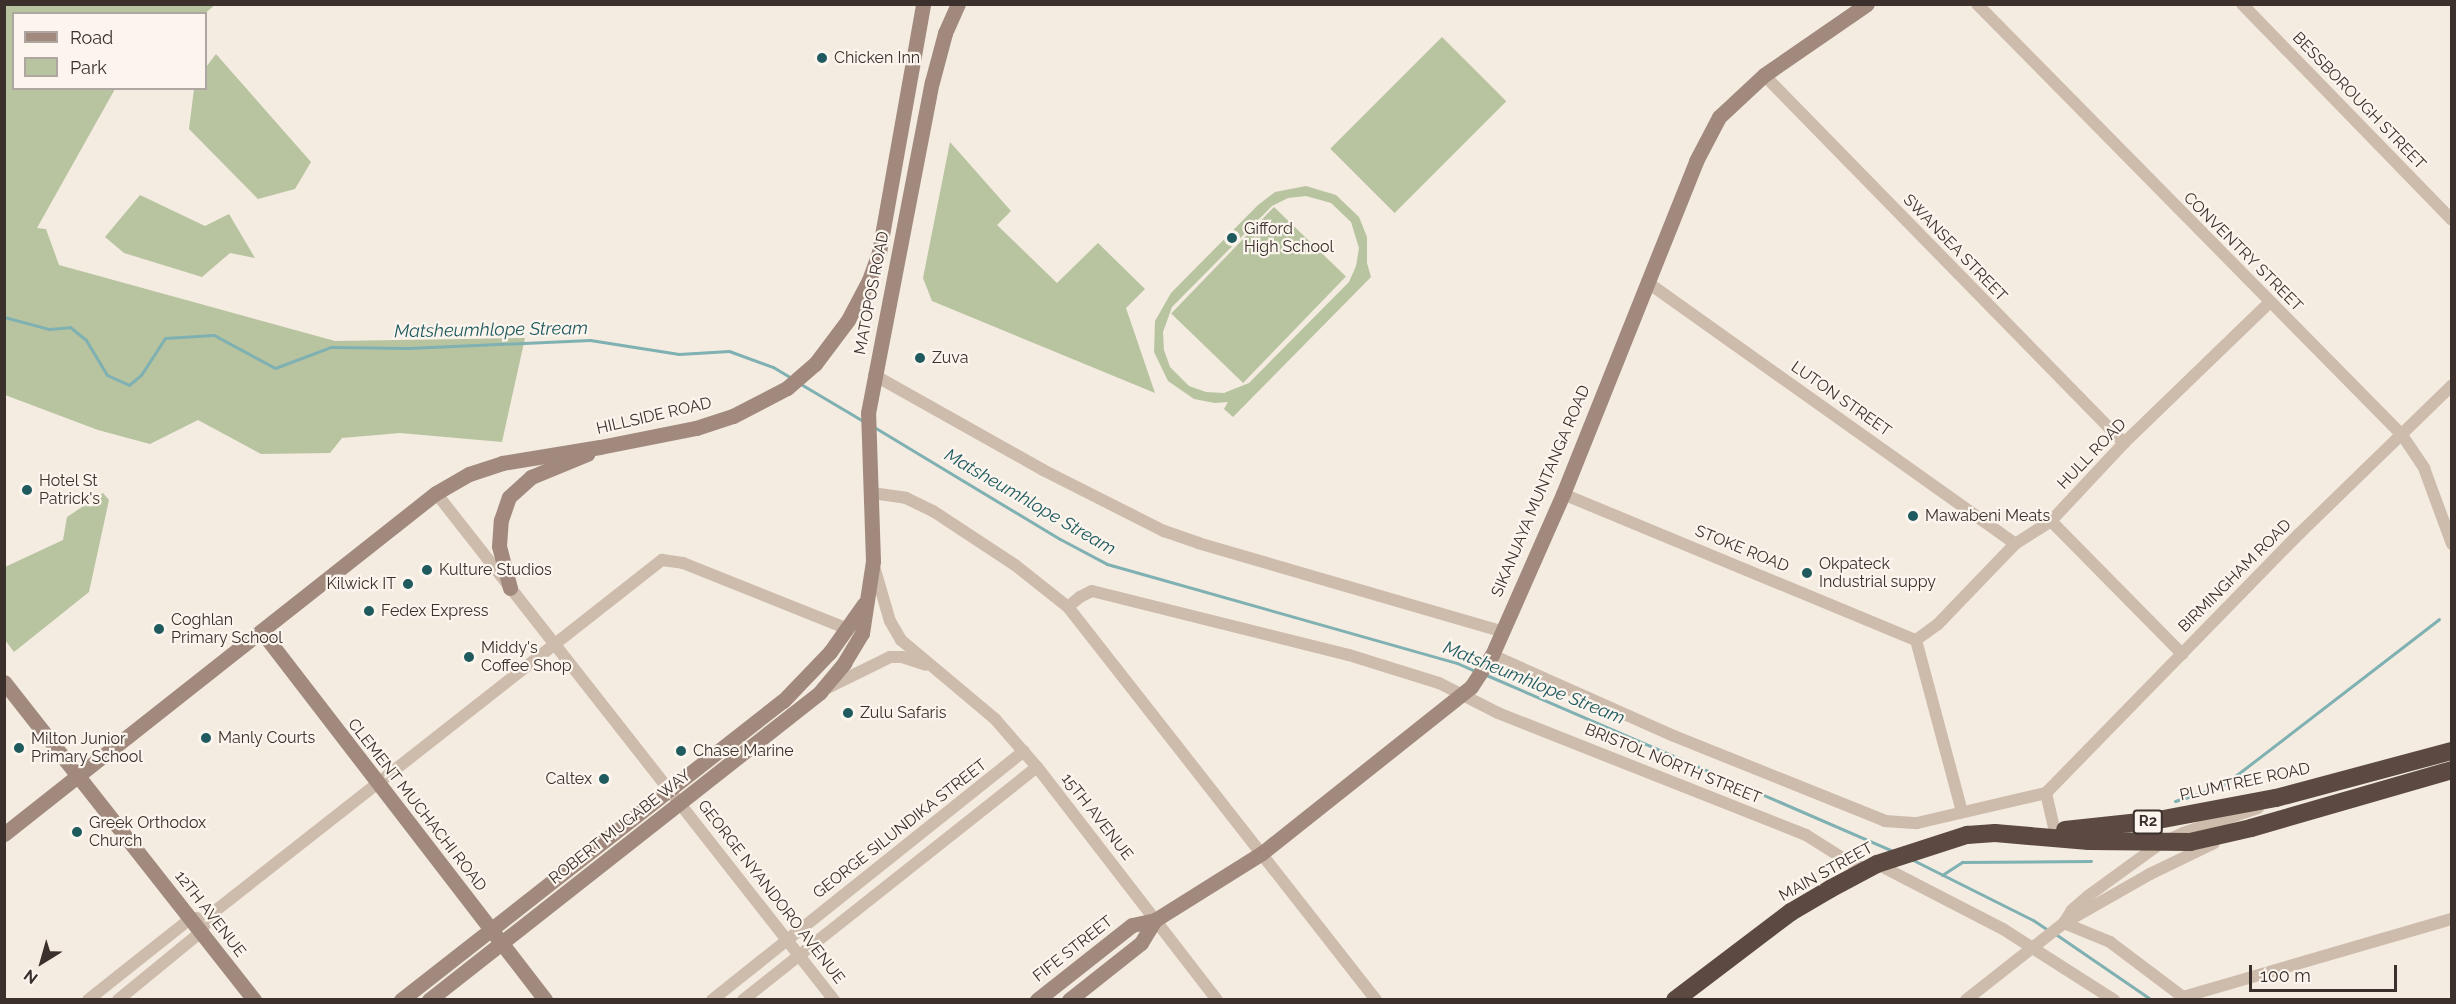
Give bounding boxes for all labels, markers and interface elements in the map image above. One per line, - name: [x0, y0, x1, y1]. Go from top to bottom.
- legend: [12, 12, 207, 90]
- text: Road: [70, 27, 113, 48]
- street label: BESSBOROUGH STREET: [2288, 28, 2430, 174]
- place label: Chicken Inn: [834, 48, 920, 68]
- marker: Chicken Inn: [815, 51, 829, 65]
- text: Park: [70, 57, 107, 78]
- street label: CONVENTRY STREET: [2179, 188, 2307, 316]
- street label: SWANSEA STREET: [1899, 190, 2011, 306]
- place label: Gifford High School: [1244, 219, 1334, 257]
- street label: MATOPOS ROAD: [851, 230, 893, 356]
- marker: Gifford High School: [1225, 231, 1239, 245]
- water label: Matsheumhlope Stream: [394, 318, 588, 342]
- place label: Zuva: [932, 348, 968, 368]
- marker: Zuva: [913, 351, 927, 365]
- street label: LUTON STREET: [1787, 357, 1895, 441]
- street label: SIKANJAYA MUNTANGA ROAD: [1487, 382, 1595, 600]
- street label: HILLSIDE ROAD: [595, 393, 713, 439]
- street label: HULL ROAD: [2054, 415, 2130, 493]
- water label: Matsheumhlope Stream: [941, 444, 1119, 560]
- place label: Hotel St Patrick's: [39, 471, 100, 509]
- marker: Hotel St Patrick's: [20, 483, 34, 497]
- place label: Mawabeni Meats: [1925, 506, 2050, 526]
- marker: Mawabeni Meats: [1906, 509, 1920, 523]
- street label: BIRMINGHAM ROAD: [2174, 515, 2296, 637]
- street label: STOKE ROAD: [1692, 521, 1792, 577]
- place label: Okpateck Industrial suppy: [1819, 554, 1936, 592]
- place label: Kulture Studios: [439, 560, 552, 580]
- marker: Kulture Studios: [420, 563, 434, 577]
- marker: Okpateck Industrial suppy: [1800, 566, 1814, 580]
- place label: Kilwick IT: [327, 574, 396, 594]
- marker: Kilwick IT: [401, 577, 415, 591]
- place label: Fedex Express: [381, 601, 488, 621]
- marker: Fedex Express: [362, 604, 376, 618]
- place label: Coghlan Primary School: [171, 610, 283, 648]
- marker: Coghlan Primary School: [152, 622, 166, 636]
- water label: Matsheumhlope Stream: [1440, 637, 1628, 729]
- place label: Middy's Coffee Shop: [481, 638, 572, 676]
- marker: Middy's Coffee Shop: [462, 650, 476, 664]
- place label: Zulu Safaris: [860, 703, 946, 723]
- marker: Zulu Safaris: [841, 706, 855, 720]
- street label: CLEMENT MUCHACHI ROAD: [343, 715, 491, 895]
- street label: BRISTOL NORTH STREET: [1582, 720, 1764, 808]
- place label: Manly Courts: [218, 728, 316, 748]
- place label: Milton Junior Primary School: [31, 729, 143, 767]
- marker: Manly Courts: [199, 731, 213, 745]
- marker: Milton Junior Primary School: [12, 741, 26, 755]
- place label: Chase Marine: [693, 741, 794, 761]
- marker: Chase Marine: [674, 744, 688, 758]
- street label: GEORGE SILUNDIKA STREET: [809, 755, 991, 903]
- street label: PLUMTREE ROAD: [2178, 759, 2312, 805]
- street label: ROBERT MUGABE WAY: [545, 765, 695, 889]
- place label: Caltex: [546, 769, 592, 789]
- street label: 15TH AVENUE: [1057, 770, 1137, 864]
- marker: Caltex: [597, 772, 611, 786]
- street label: GEORGE NYANDORO AVENUE: [693, 796, 849, 988]
- road number: R2: [2132, 810, 2164, 834]
- place label: Greek Orthodox Church: [89, 813, 206, 851]
- marker: Greek Orthodox Church: [70, 825, 84, 839]
- street label: MAIN STREET: [1776, 838, 1876, 906]
- street label: 12TH AVENUE: [170, 867, 250, 961]
- street label: FIFE STREET: [1029, 912, 1117, 986]
- north arrow: [12, 932, 72, 992]
- scale bar: [2252, 953, 2400, 991]
- text: 100 m: [2260, 965, 2311, 986]
- text: N: [20, 966, 41, 988]

